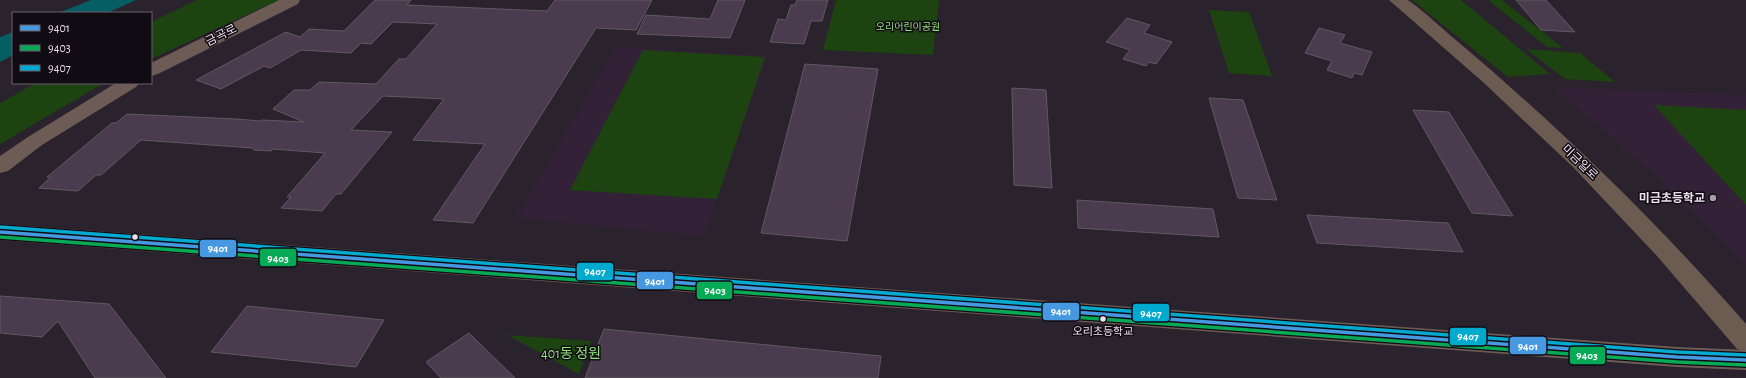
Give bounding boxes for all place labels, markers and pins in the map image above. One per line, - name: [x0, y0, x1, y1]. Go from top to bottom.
- place label: 미금초등학교: [1639, 191, 1705, 204]
- marker: 미금초등학교: [1708, 193, 1718, 203]
- unlabelled marker: [130, 232, 140, 242]
- marker: 오리초등학교: [1098, 314, 1108, 324]
- place label: 오리초등학교: [1073, 325, 1133, 337]

